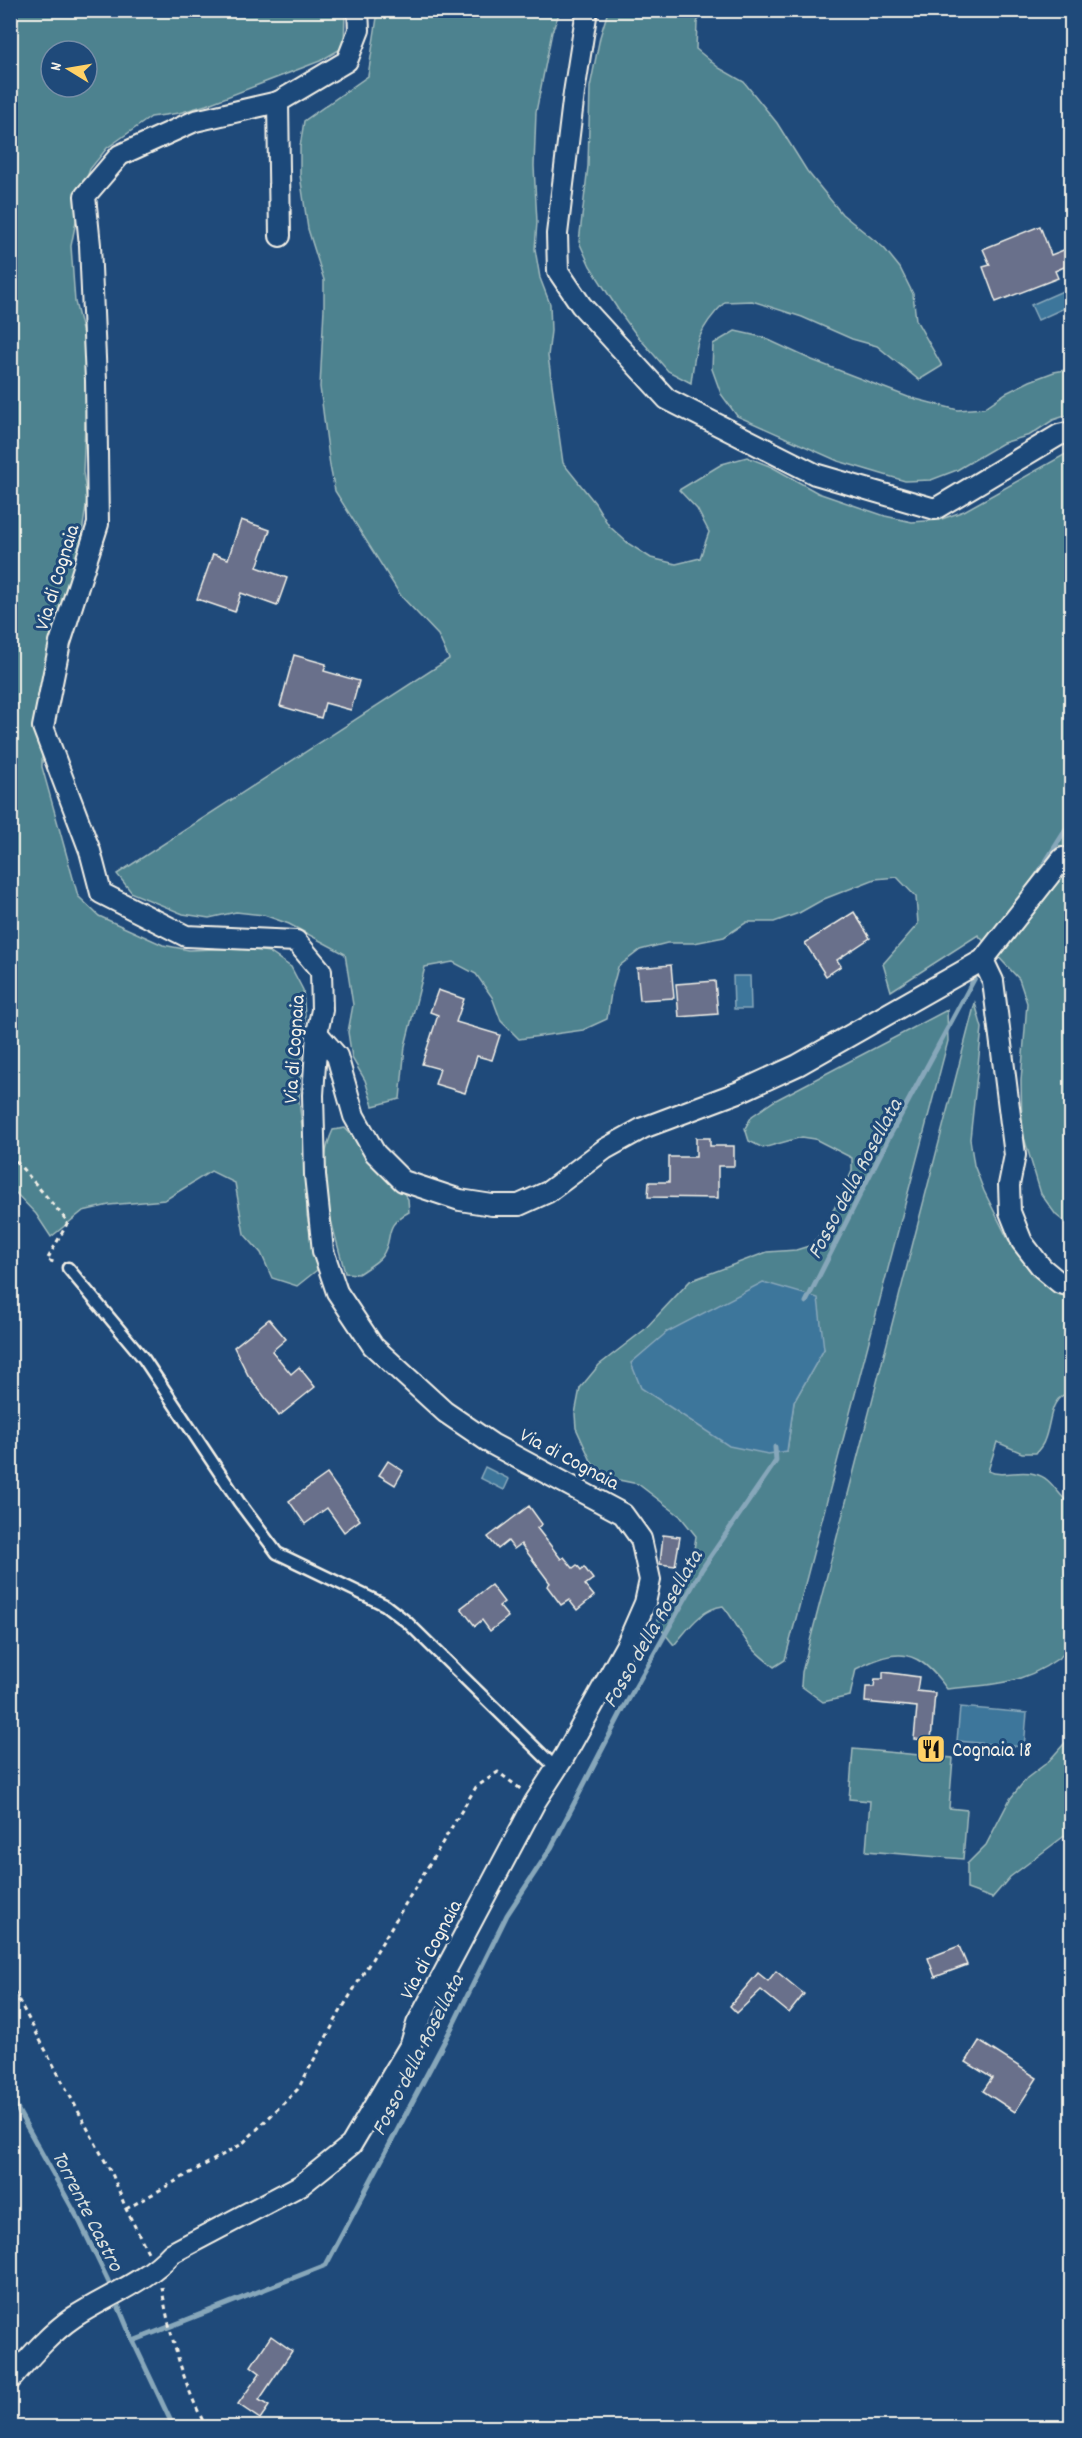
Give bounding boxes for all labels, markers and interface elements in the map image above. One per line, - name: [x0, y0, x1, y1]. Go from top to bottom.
- north arrow: [39, 39, 99, 99]
- text: N: [45, 60, 69, 73]
- street label: Via di Cognaia: [29, 520, 90, 635]
- street label: Via di Cognaia: [277, 993, 315, 1105]
- water label: Fosso della Rosellata: [801, 1093, 912, 1265]
- street label: Via di Cognaia: [513, 1422, 625, 1500]
- water label: Fosso della Rosellata: [596, 1544, 713, 1714]
- restaurant icon: Cognaia 18: [915, 1733, 947, 1765]
- place label: Cognaia 18: [952, 1737, 1032, 1767]
- street label: Via di Cognaia: [394, 1894, 472, 2006]
- water label: Fosso della Rosellata: [365, 1968, 474, 2142]
- water label: Torrente Castro: [42, 2146, 130, 2279]

